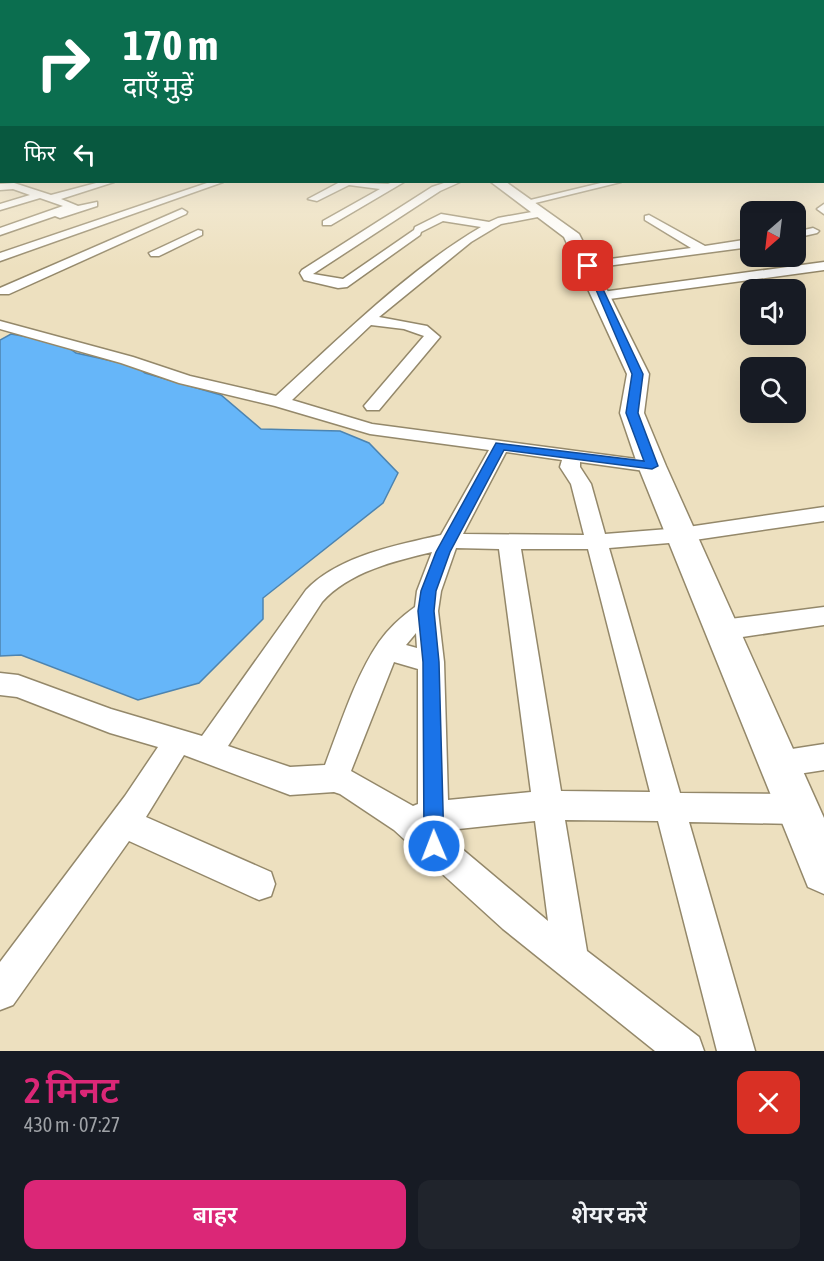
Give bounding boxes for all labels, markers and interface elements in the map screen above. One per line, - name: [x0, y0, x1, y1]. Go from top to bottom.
- text: 170 m: [123, 21, 218, 69]
- icon: right: [24, 24, 102, 102]
- text: दाएँ मुड़ें: [123, 71, 194, 102]
- icon: left: [68, 138, 101, 171]
- text: फिर: [24, 140, 56, 166]
- north arrow: [740, 201, 806, 267]
- map controls: [740, 201, 806, 423]
- pin: [562, 240, 613, 291]
- icon: arrive: [571, 249, 604, 282]
- button: sound: [740, 279, 806, 345]
- button: search: [740, 357, 806, 423]
- position arrow: [402, 814, 466, 878]
- text: 2 मिनट: [24, 1069, 119, 1111]
- button: close: [737, 1071, 800, 1134]
- text: 430 m · 07:27: [24, 1113, 120, 1136]
- button: बाहर: [24, 1180, 406, 1249]
- button: शेयर करें: [418, 1180, 800, 1249]

